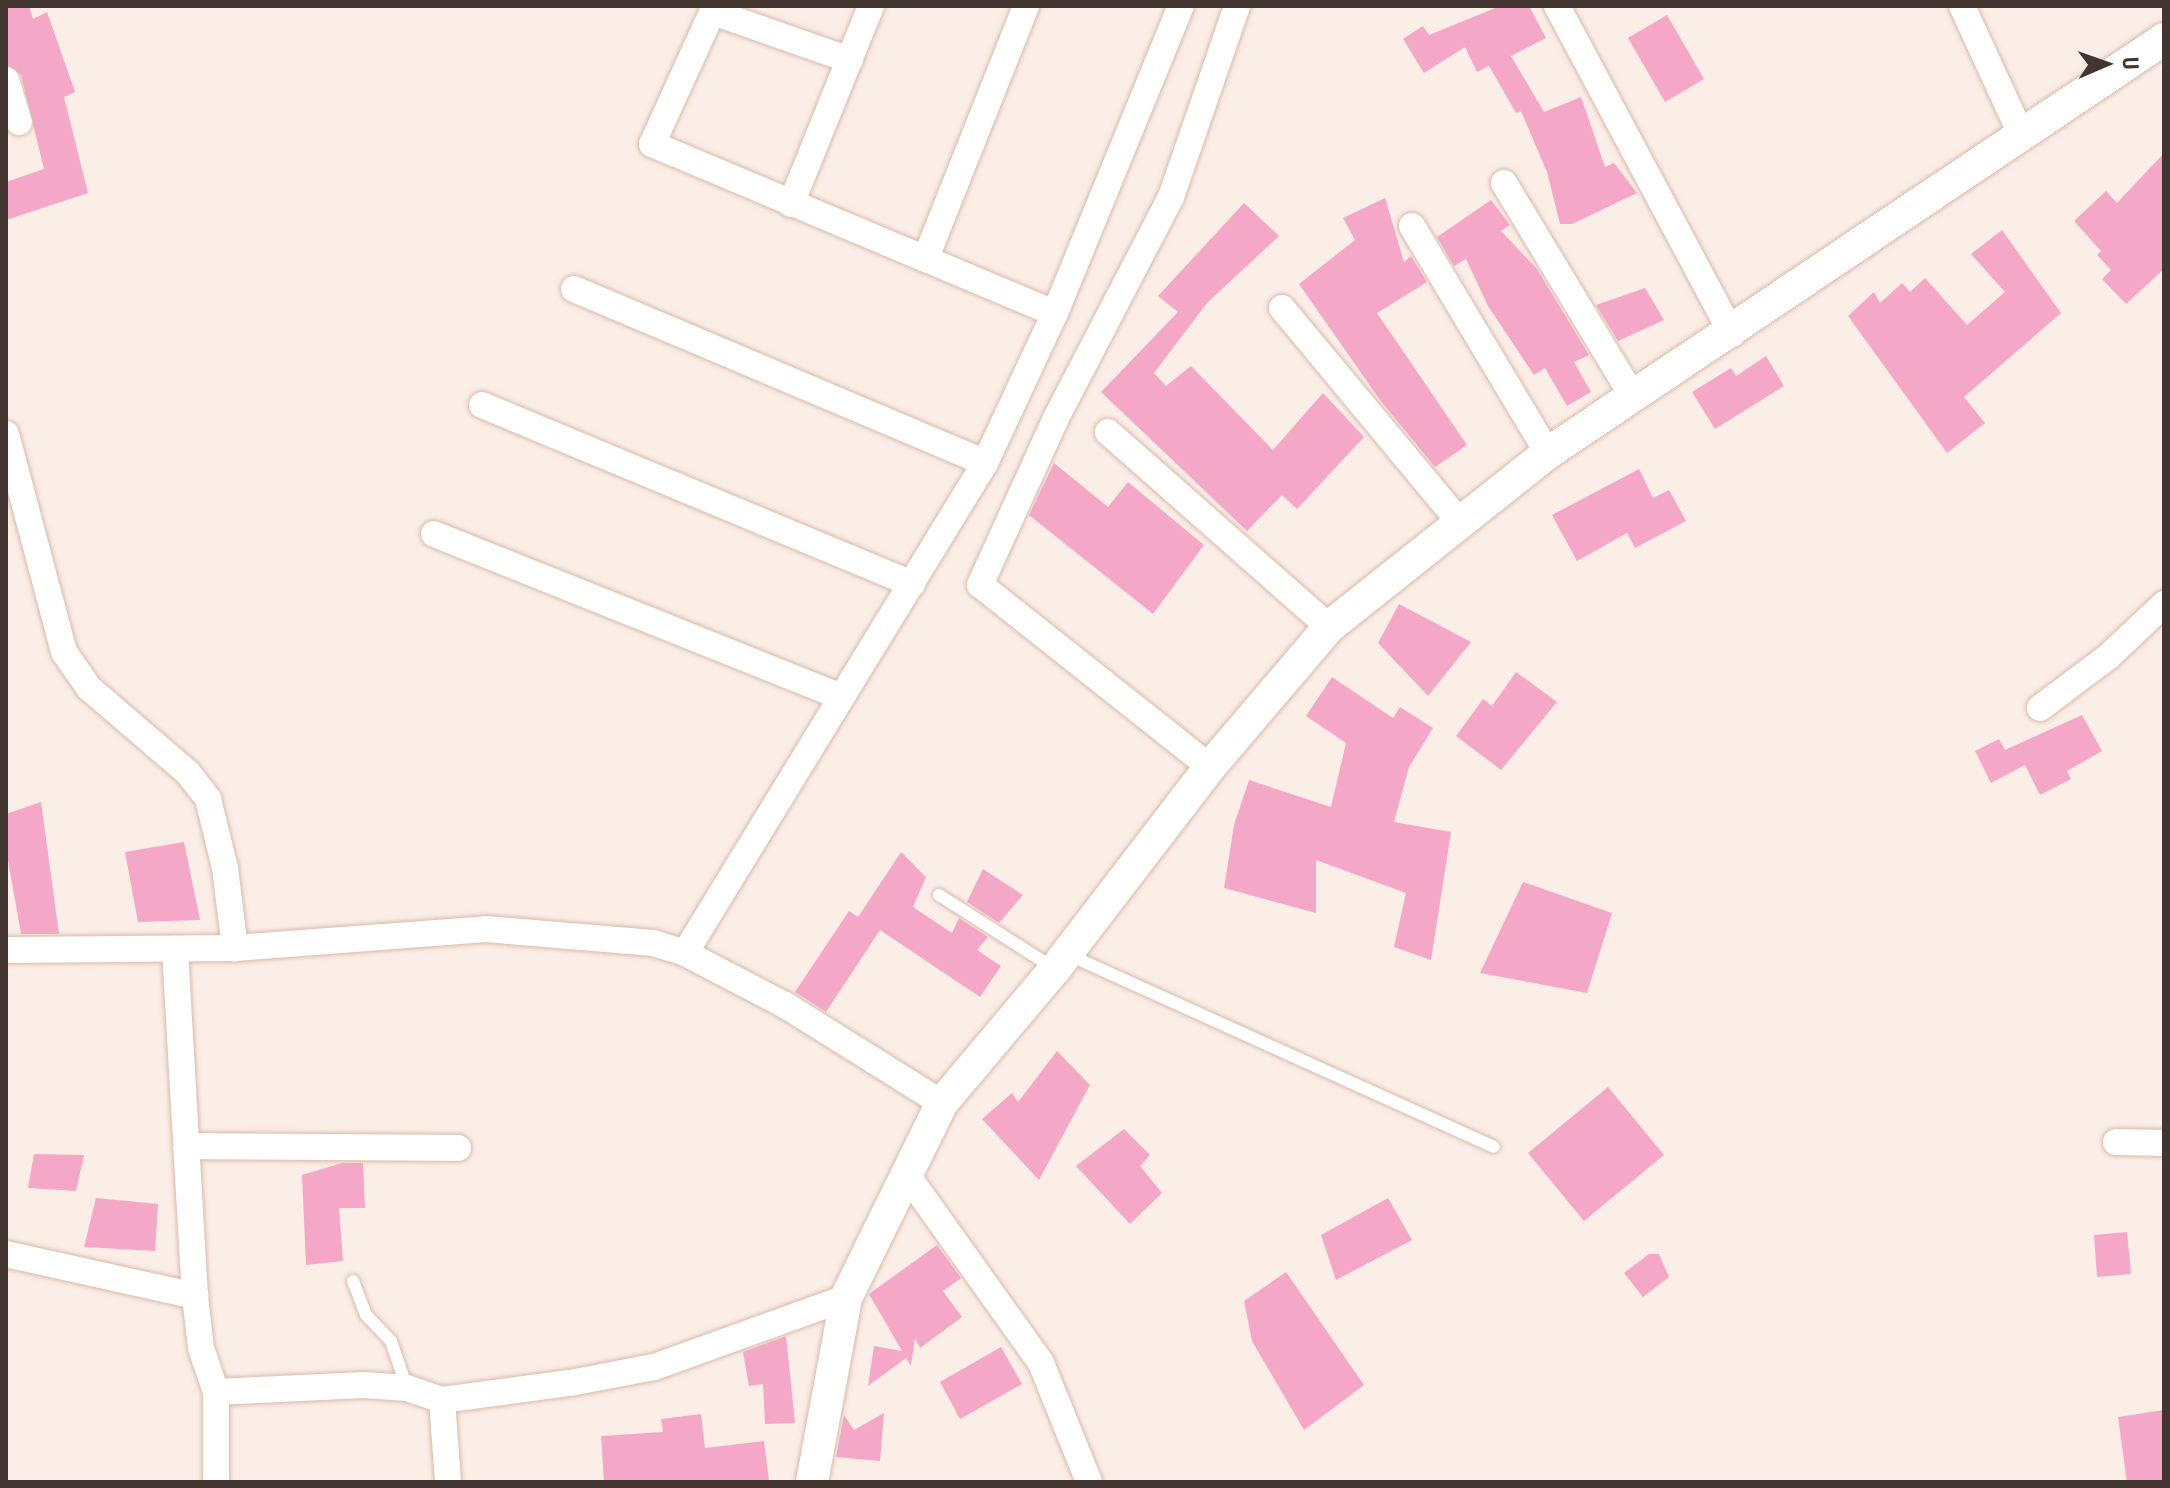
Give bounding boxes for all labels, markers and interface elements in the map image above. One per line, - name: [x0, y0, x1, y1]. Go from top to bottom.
- north arrow: [2066, 24, 2146, 104]
- text: U: [2118, 56, 2143, 70]

